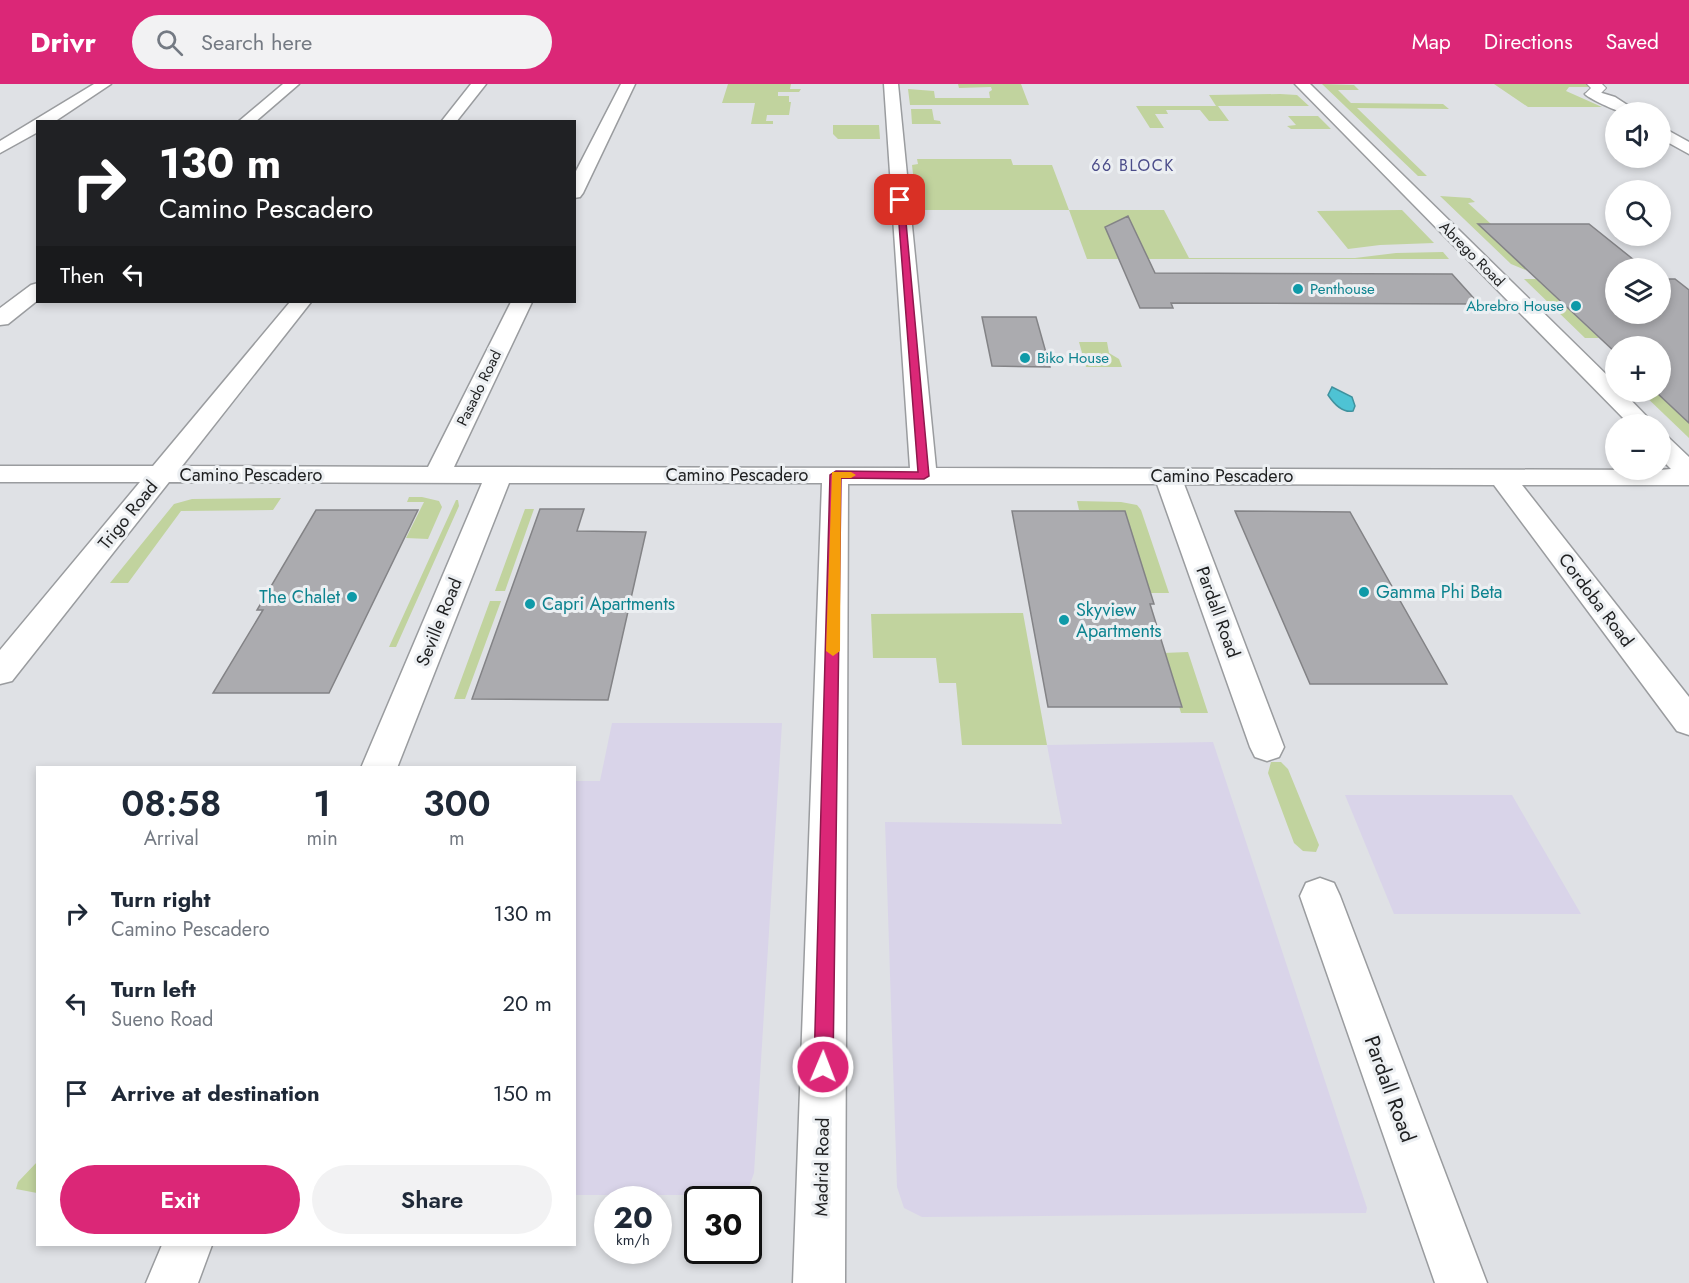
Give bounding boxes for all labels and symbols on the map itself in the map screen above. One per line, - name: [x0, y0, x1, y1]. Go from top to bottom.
- district label: 66 BLOCK: [1091, 154, 1175, 177]
- pin: [874, 174, 925, 225]
- street label: Abrego Road: [1434, 216, 1510, 292]
- place label: Penthouse: [1310, 278, 1375, 300]
- marker: Penthouse: [1291, 282, 1305, 296]
- place label: Abrebro House: [1466, 295, 1564, 317]
- marker: Abrebro House: [1569, 299, 1583, 313]
- street label: Pasado Road: [451, 346, 507, 430]
- place label: Biko House: [1037, 347, 1109, 369]
- marker: Biko House: [1018, 351, 1032, 365]
- street label: Camino Pescadero: [180, 462, 323, 488]
- street label: Camino Pescadero: [666, 462, 809, 488]
- street label: Camino Pescadero: [1151, 463, 1294, 489]
- street label: Trigo Road: [92, 475, 164, 555]
- street label: Cordoba Road: [1552, 548, 1640, 652]
- street label: Pardall Road: [1189, 563, 1247, 661]
- street label: Seville Road: [409, 574, 469, 670]
- place label: Gamma Phi Beta: [1376, 579, 1502, 605]
- place label: The Chalet: [259, 584, 341, 610]
- marker: Gamma Phi Beta: [1357, 585, 1371, 599]
- marker: The Chalet: [345, 590, 359, 604]
- place label: Capri Apartments: [542, 591, 675, 617]
- marker: Capri Apartments: [523, 597, 537, 611]
- place label: Skyview Apartments: [1076, 597, 1162, 644]
- marker: Skyview Apartments: [1057, 613, 1071, 627]
- street label: Pardall Road: [1357, 1031, 1423, 1147]
- position arrow: [791, 1035, 855, 1099]
- street label: Madrid Road: [808, 1117, 836, 1217]
- speed limit sign: 30: [684, 1186, 762, 1264]

